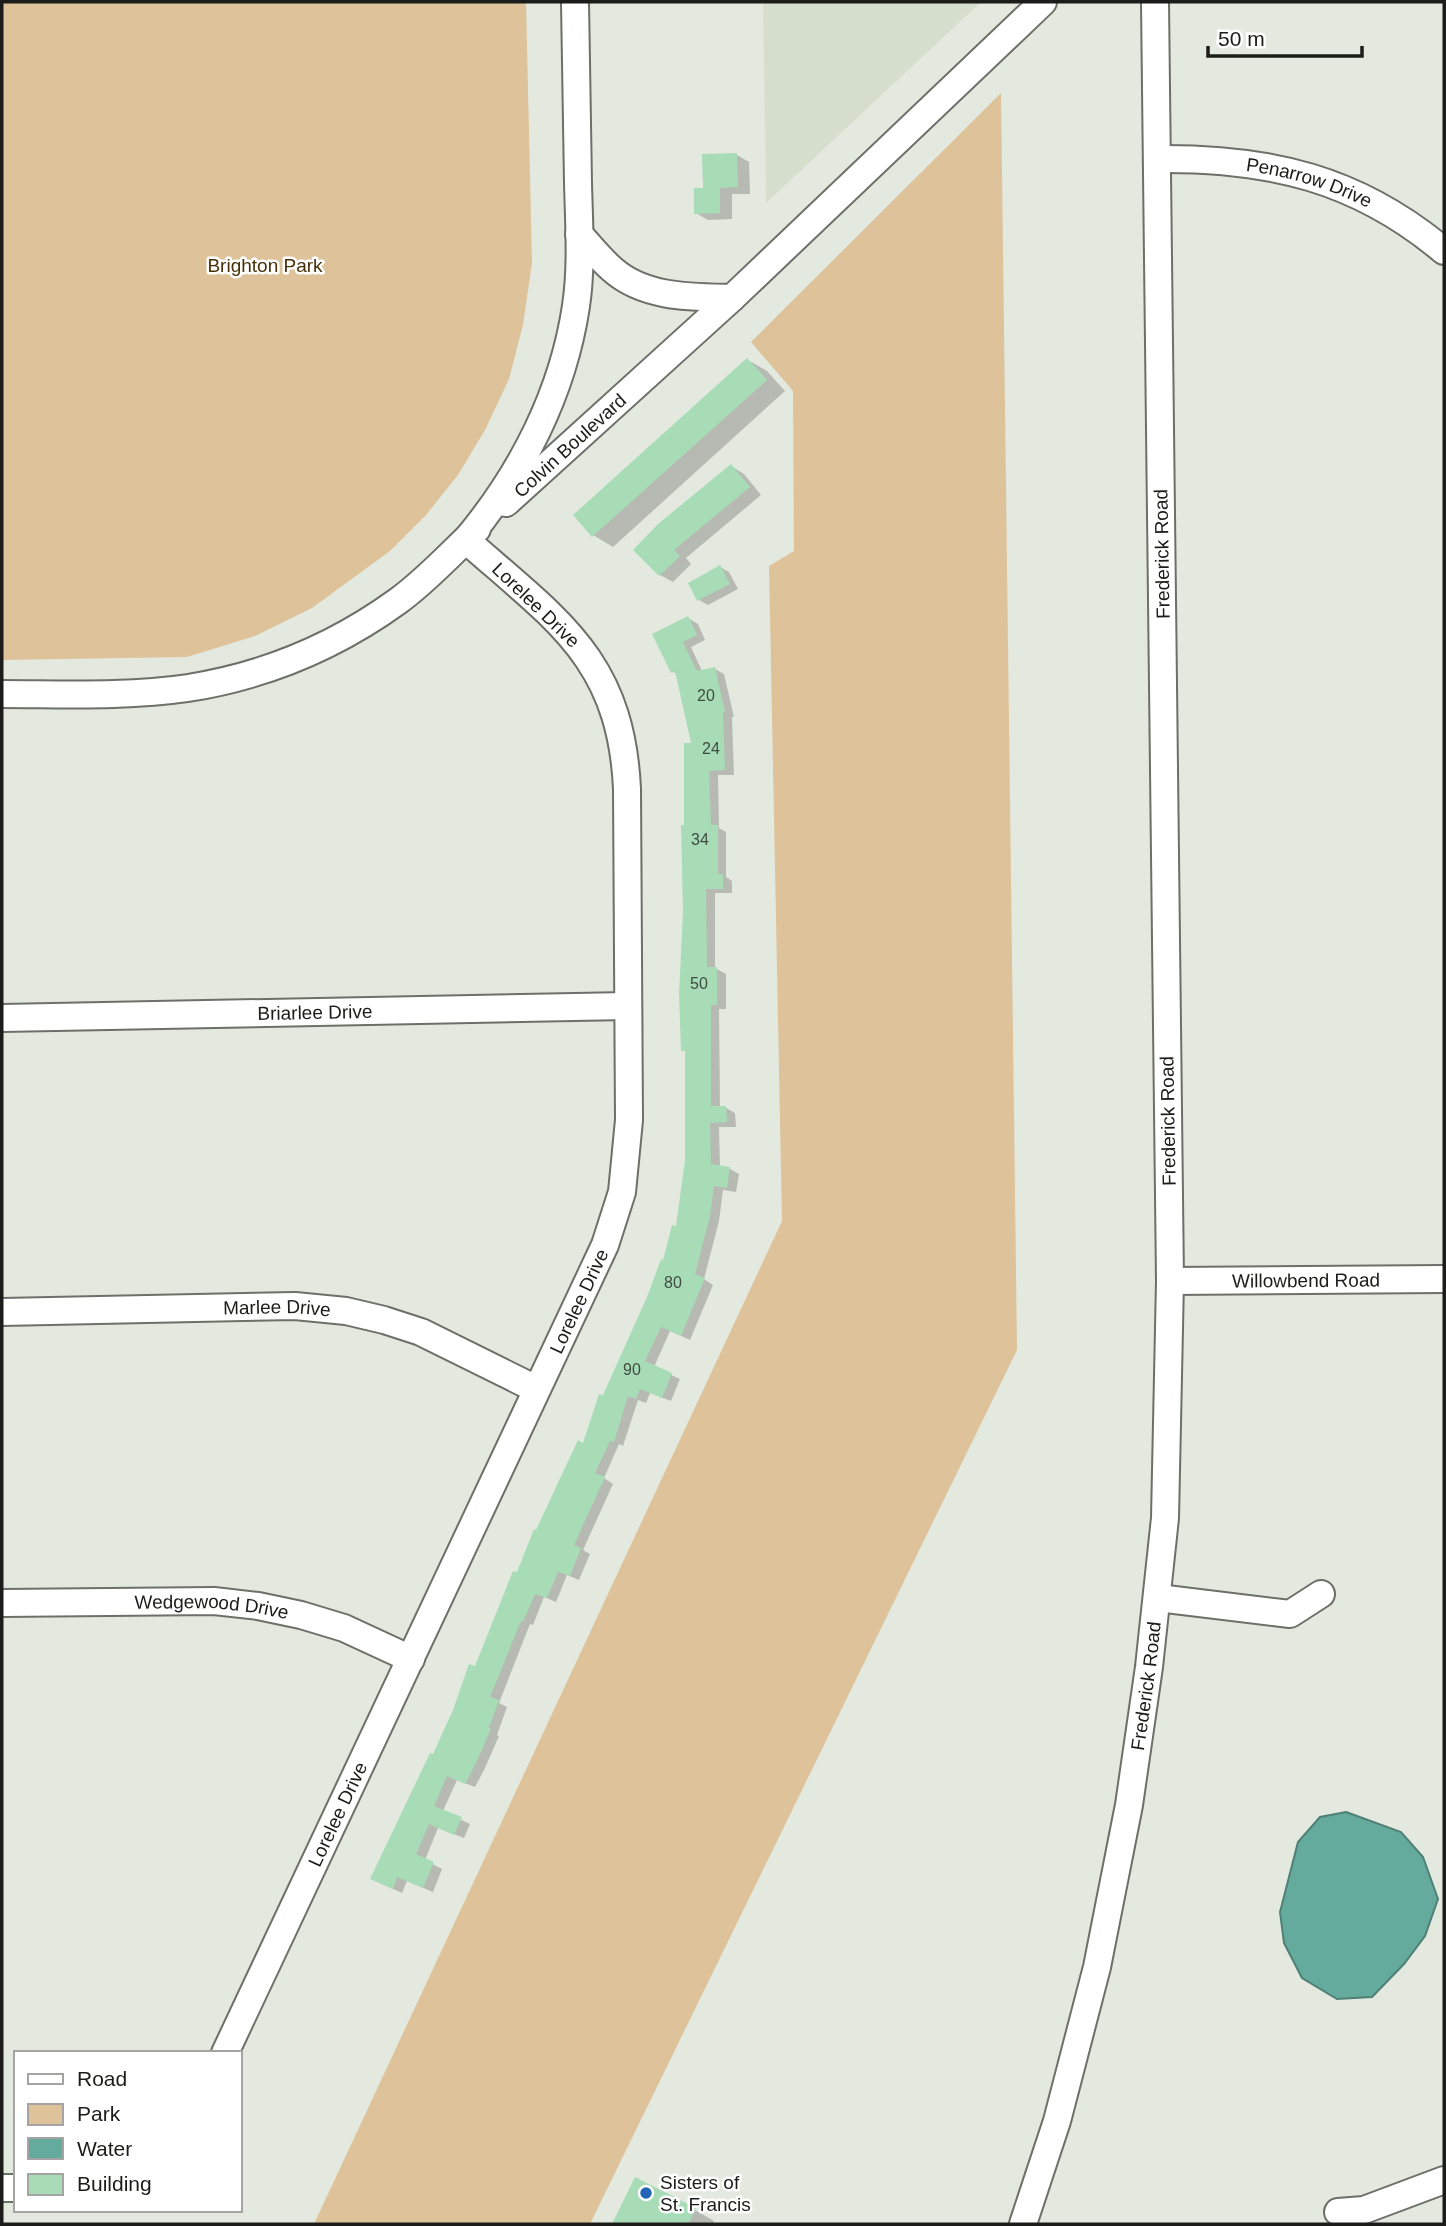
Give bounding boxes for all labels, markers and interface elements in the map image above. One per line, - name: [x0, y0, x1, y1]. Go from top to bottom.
- scale bar: [1208, 14, 1362, 58]
- text: 50 m: [1218, 27, 1265, 50]
- street label: Penarrow Drive: [1245, 153, 1376, 211]
- park label: Brighton Park: [207, 255, 323, 276]
- street label: Colvin Boulevard: [509, 389, 630, 501]
- street label: Frederick Road: [1150, 489, 1174, 619]
- street label: Lorelee Drive: [488, 558, 584, 652]
- house number: 20: [697, 687, 715, 704]
- house number: 24: [702, 740, 720, 757]
- house number: 34: [691, 831, 709, 848]
- house number: 50: [690, 975, 708, 992]
- street label: Briarlee Drive: [257, 1000, 373, 1024]
- street label: Frederick Road: [1156, 1056, 1180, 1186]
- street label: Lorelee Drive: [545, 1245, 612, 1357]
- street label: Willowbend Road: [1232, 1269, 1380, 1291]
- house number: 80: [664, 1274, 682, 1291]
- street label: Marlee Drive: [223, 1295, 332, 1320]
- house number: 90: [623, 1361, 641, 1378]
- street label: Wedgewood Drive: [134, 1590, 291, 1623]
- street label: Frederick Road: [1127, 1620, 1164, 1752]
- street label: Lorelee Drive: [304, 1758, 371, 1870]
- legend: [14, 2051, 242, 2212]
- text: Road: [77, 2067, 127, 2090]
- text: Park: [77, 2102, 121, 2125]
- text: Water: [77, 2137, 132, 2160]
- text: Building: [77, 2172, 152, 2195]
- place label: Sisters of St. Francis: [660, 2172, 751, 2215]
- marker: Sisters of St. Francis: [638, 2185, 654, 2201]

